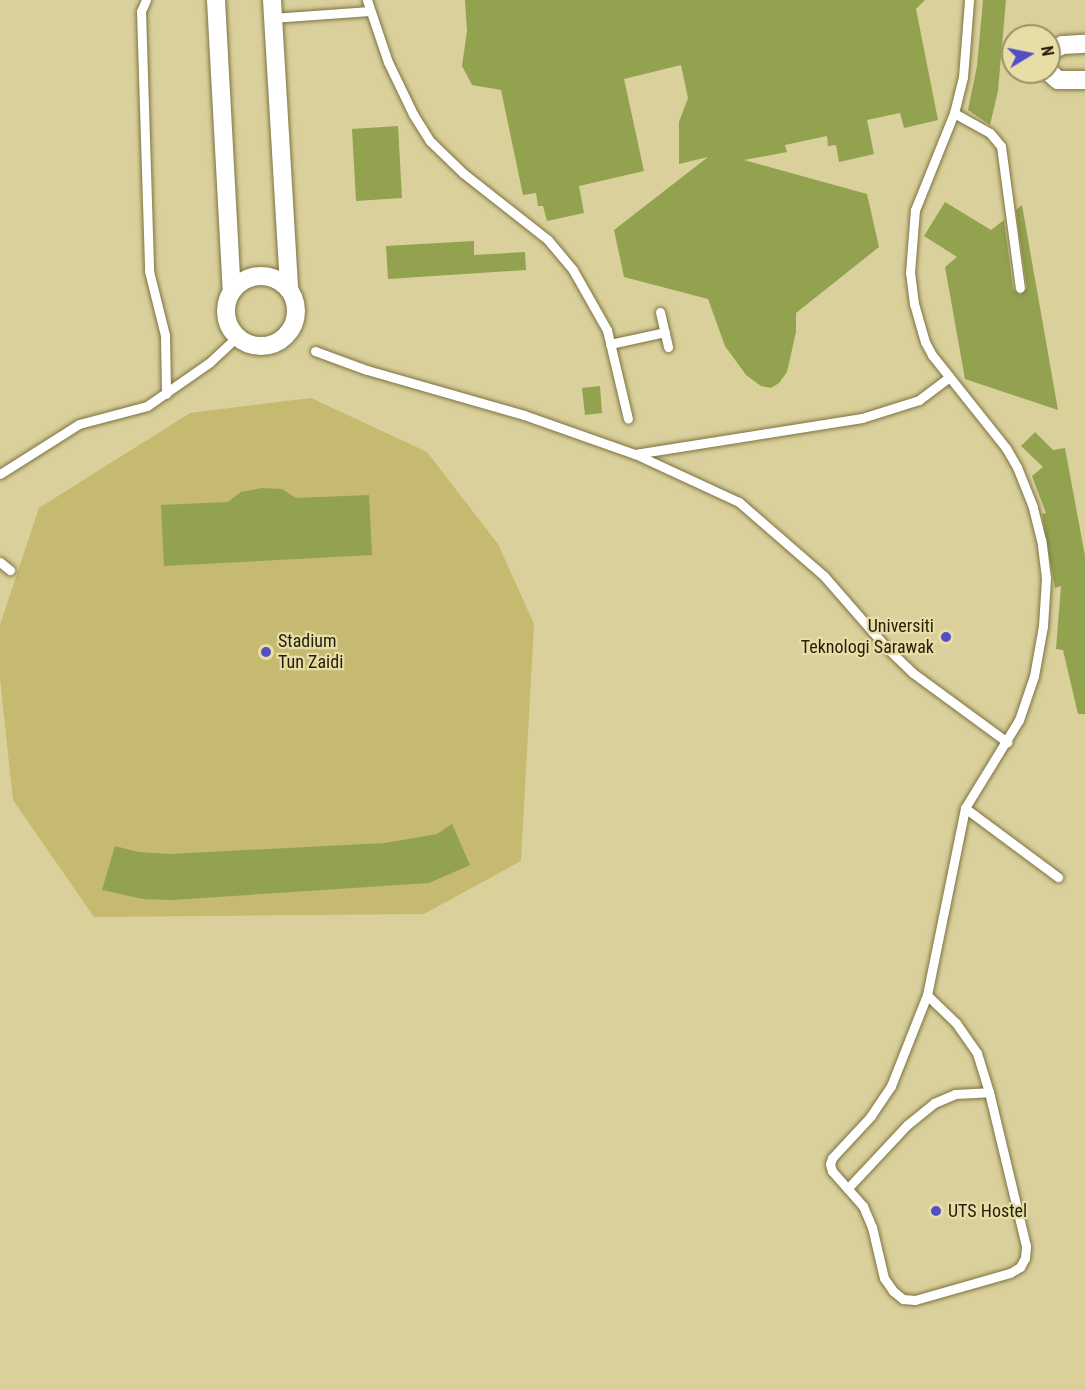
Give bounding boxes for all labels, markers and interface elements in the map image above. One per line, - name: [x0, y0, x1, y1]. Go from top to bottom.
- north arrow: [1001, 24, 1061, 84]
- text: N: [1037, 45, 1057, 58]
- place label: Universiti Teknologi Sarawak: [801, 616, 934, 658]
- marker: Universiti Teknologi Sarawak: [939, 630, 953, 644]
- place label: Stadium Tun Zaidi: [278, 631, 343, 674]
- marker: Stadium Tun Zaidi: [259, 645, 273, 659]
- place label: UTS Hostel: [948, 1200, 1027, 1222]
- marker: UTS Hostel: [929, 1204, 943, 1218]

